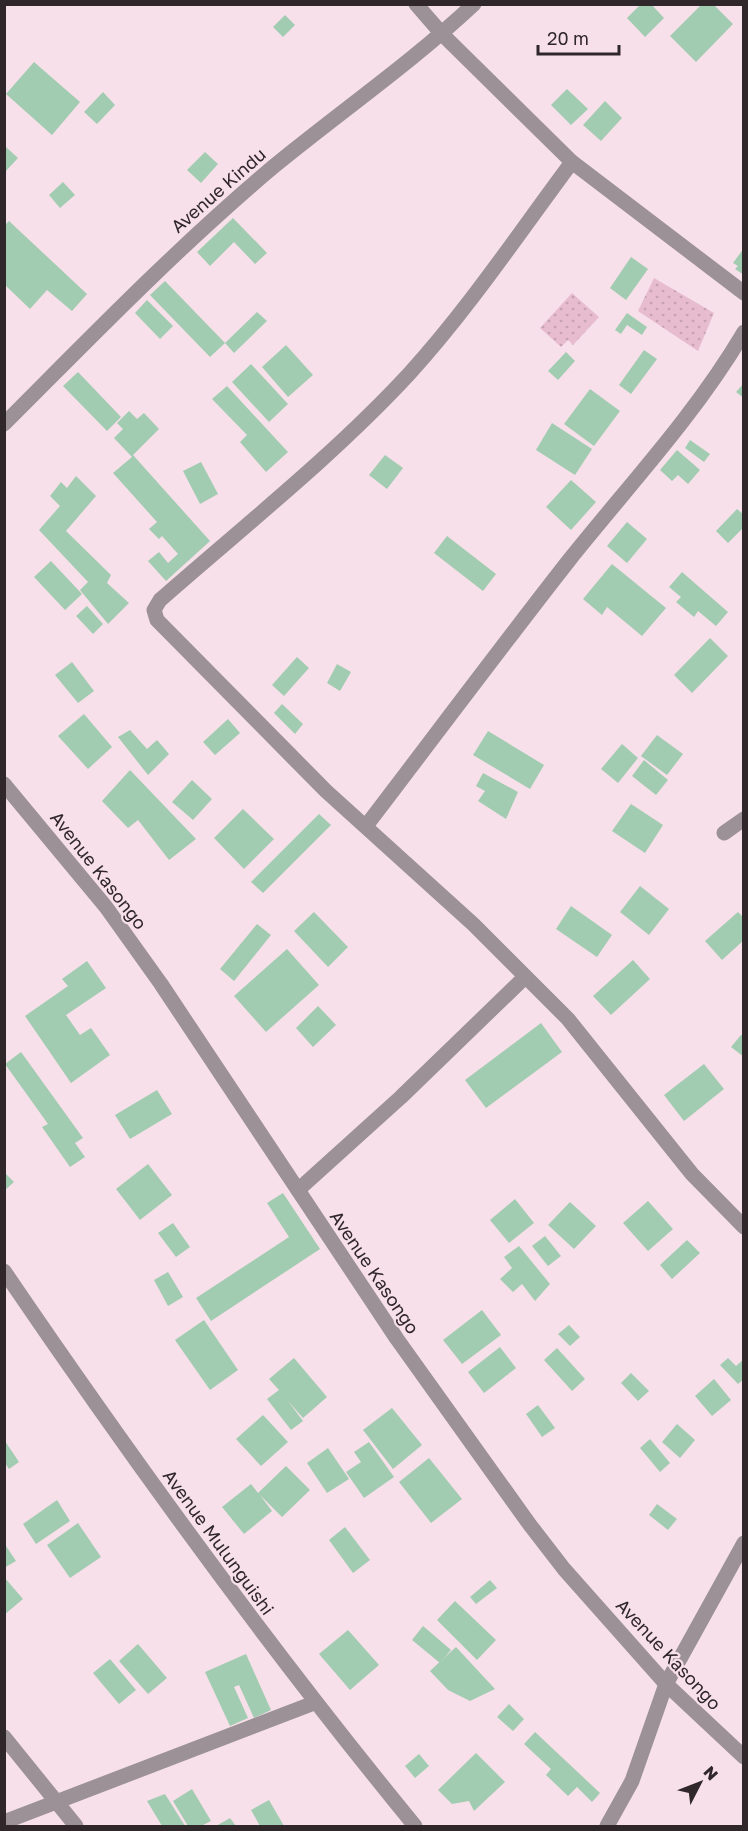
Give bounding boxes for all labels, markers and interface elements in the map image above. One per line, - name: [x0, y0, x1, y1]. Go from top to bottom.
- scale bar: [538, 18, 619, 56]
- text: 20 m: [547, 27, 589, 49]
- street label: Avenue Kindu: [166, 143, 270, 237]
- street label: Avenue Kasongo: [46, 807, 152, 933]
- street label: Avenue Kasongo: [326, 1206, 424, 1338]
- street label: Avenue Mulunguishi: [159, 1465, 279, 1619]
- street label: Avenue Kasongo: [612, 1594, 726, 1714]
- north arrow: [670, 1753, 730, 1813]
- text: N: [700, 1762, 723, 1784]

